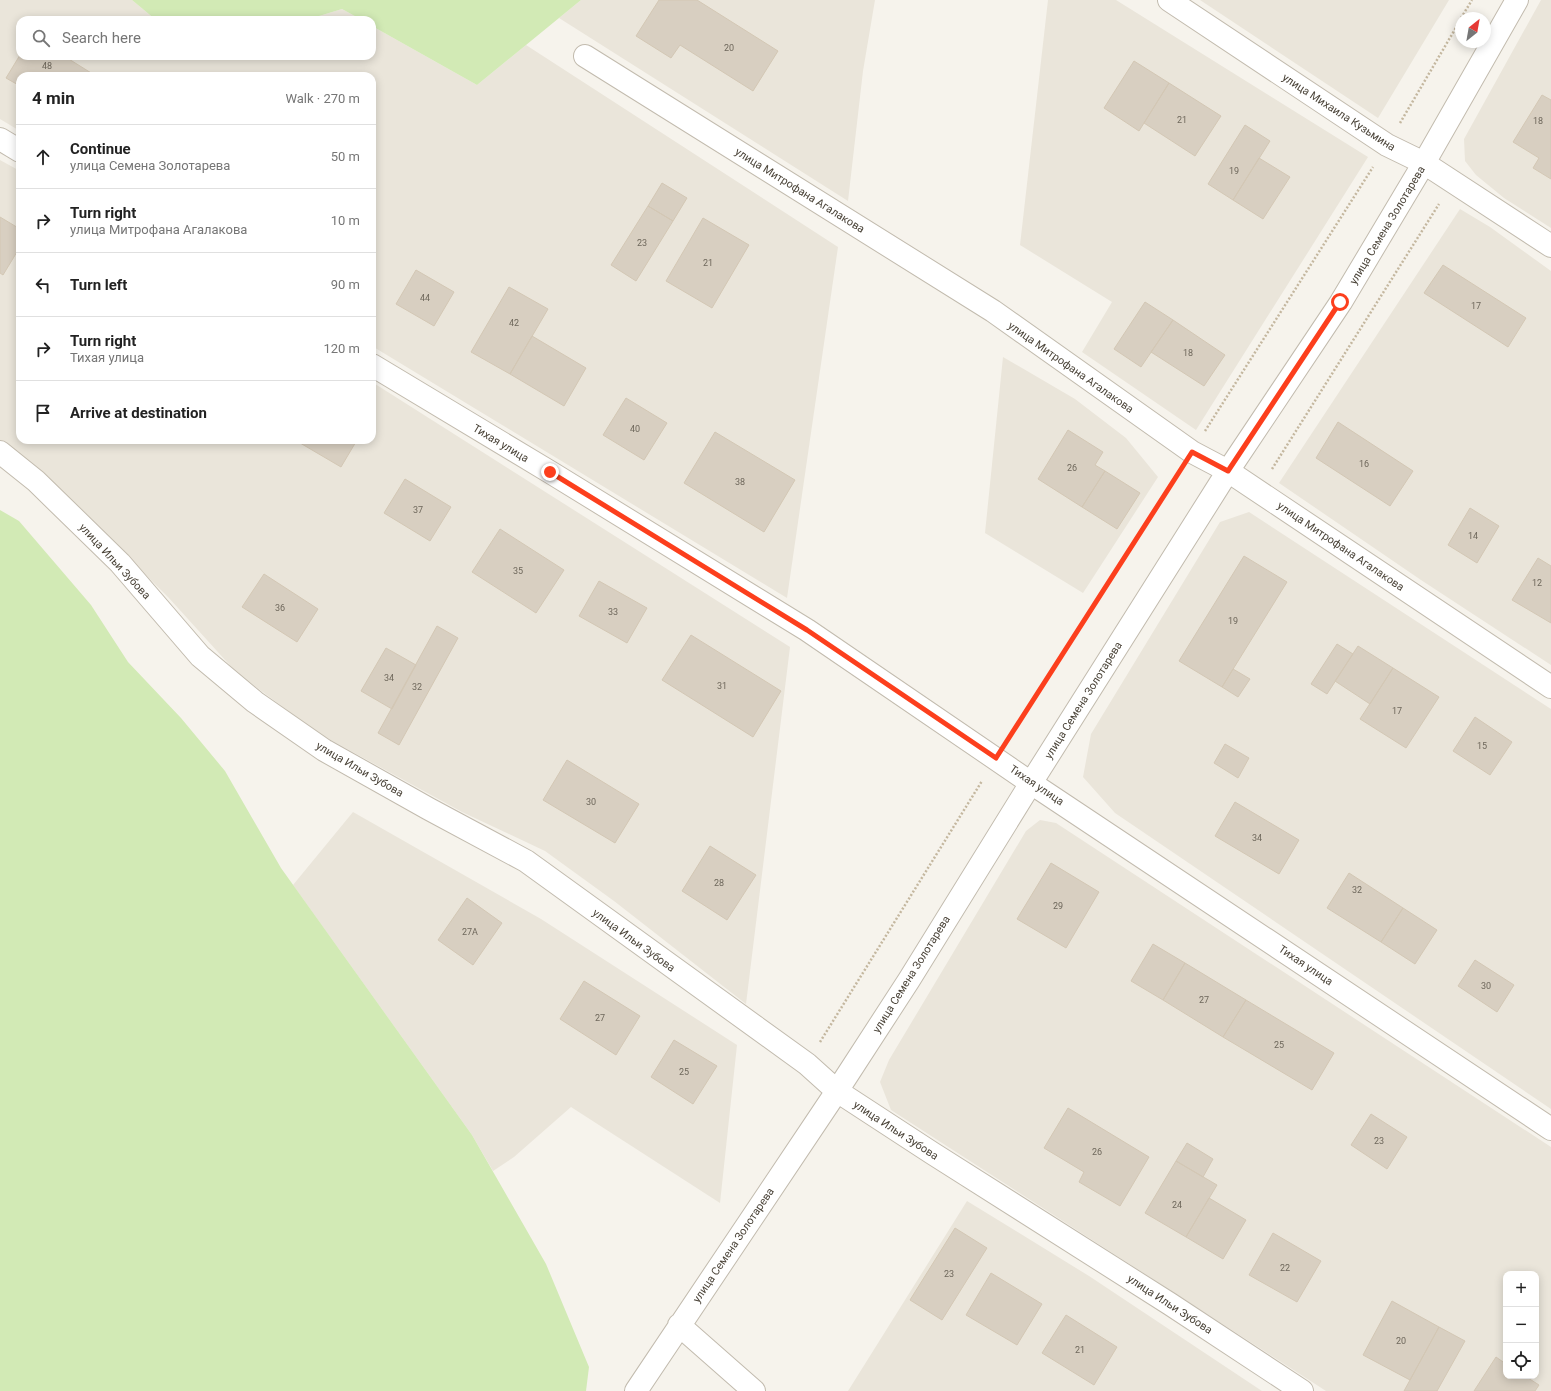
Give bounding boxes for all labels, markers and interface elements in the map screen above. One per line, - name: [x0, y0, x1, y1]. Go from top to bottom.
- north arrow: [1455, 12, 1491, 48]
- search box: [16, 16, 376, 60]
- icon: search: [30, 27, 52, 49]
- text: Search here: [62, 29, 141, 47]
- house number: 20: [724, 43, 734, 53]
- house number: 48: [42, 61, 52, 71]
- street label: улица Михаила Кузьмина: [1280, 71, 1398, 154]
- text: 4 min: [32, 88, 75, 108]
- text: Walk · 270 m: [285, 91, 360, 106]
- house number: 21: [1177, 115, 1187, 125]
- house number: 18: [1533, 116, 1543, 126]
- text: Continue: [70, 140, 131, 158]
- street label: улица Митрофана Агалакова: [733, 145, 867, 236]
- icon: ahead: [32, 146, 54, 168]
- text: 50 m: [331, 149, 360, 164]
- text: улица Семена Золотарева: [70, 158, 230, 173]
- street label: улица Семена Золотарева: [1347, 164, 1428, 287]
- house number: 19: [1229, 166, 1239, 176]
- text: Turn right: [70, 204, 136, 222]
- icon: right: [32, 210, 54, 232]
- text: 10 m: [331, 213, 360, 228]
- text: улица Митрофана Агалакова: [70, 222, 247, 237]
- house number: 23: [637, 238, 647, 248]
- house number: 21: [703, 258, 713, 268]
- icon: left: [32, 274, 54, 296]
- text: Turn left: [70, 276, 127, 294]
- text: 90 m: [331, 277, 360, 292]
- house number: 44: [420, 293, 430, 303]
- route start: [1331, 293, 1349, 311]
- house number: 17: [1471, 301, 1481, 311]
- house number: 42: [509, 318, 519, 328]
- street label: улица Митрофана Агалакова: [1005, 319, 1136, 416]
- text: Turn right: [70, 332, 136, 350]
- icon: right: [32, 338, 54, 360]
- text: 120 m: [323, 341, 360, 356]
- house number: 18: [1183, 348, 1193, 358]
- text: Тихая улица: [70, 350, 144, 365]
- icon: arrive: [32, 402, 54, 424]
- text: Arrive at destination: [70, 404, 207, 422]
- street label: Тихая улица: [471, 422, 531, 465]
- house number: 40: [630, 424, 640, 434]
- house number: 16: [1359, 459, 1369, 469]
- route end: [541, 463, 559, 481]
- house number: 26: [1067, 463, 1077, 473]
- house number: 38: [735, 477, 745, 487]
- street label: улица Митрофана Агалакова: [1275, 499, 1407, 594]
- house number: 37: [413, 505, 423, 515]
- street label: улица Ильи Зубова: [76, 521, 153, 602]
- house number: 14: [1468, 531, 1478, 541]
- house number: 35: [513, 566, 523, 576]
- house number: 12: [1532, 578, 1542, 588]
- house number: 36: [275, 603, 285, 613]
- house number: 33: [608, 607, 618, 617]
- house number: 19: [1228, 616, 1238, 626]
- street label: улица Семена Золотарева: [1042, 639, 1125, 761]
- house number: 34: [384, 673, 394, 683]
- house number: 31: [717, 681, 727, 691]
- house number: 32: [412, 682, 422, 692]
- house number: 17: [1392, 706, 1402, 716]
- street label: улица Ильи Зубова: [314, 739, 406, 800]
- house number: 15: [1477, 741, 1487, 751]
- street label: Тихая улица: [1007, 762, 1066, 808]
- house number: 30: [586, 797, 596, 807]
- house number: 34: [1252, 833, 1262, 843]
- house number: 28: [714, 878, 724, 888]
- house number: 32: [1352, 885, 1362, 895]
- house number: 29: [1053, 901, 1063, 911]
- street label: улица Ильи Зубова: [590, 906, 677, 975]
- street label: улица Семена Золотарева: [870, 913, 953, 1035]
- house number: 27А: [462, 927, 478, 937]
- street label: Тихая улица: [1276, 942, 1335, 988]
- house number: 30: [1481, 981, 1491, 991]
- house number: 27: [1199, 995, 1209, 1005]
- house number: 27: [595, 1013, 605, 1023]
- house number: 25: [1274, 1040, 1284, 1050]
- house number: 25: [679, 1067, 689, 1077]
- street label: улица Ильи Зубова: [851, 1098, 941, 1163]
- house number: 23: [1374, 1136, 1384, 1146]
- house number: 26: [1092, 1147, 1102, 1157]
- street label: улица Семена Золотарева: [690, 1185, 777, 1305]
- house number: 24: [1172, 1200, 1182, 1210]
- house number: 22: [1280, 1263, 1290, 1273]
- house number: 23: [944, 1269, 954, 1279]
- map controls: [1503, 1271, 1539, 1379]
- button: +: [1503, 1271, 1539, 1307]
- street label: улица Ильи Зубова: [1125, 1272, 1215, 1337]
- button: −: [1503, 1307, 1539, 1343]
- house number: 20: [1396, 1336, 1406, 1346]
- button: locate: [1503, 1343, 1539, 1379]
- house number: 21: [1075, 1345, 1085, 1355]

